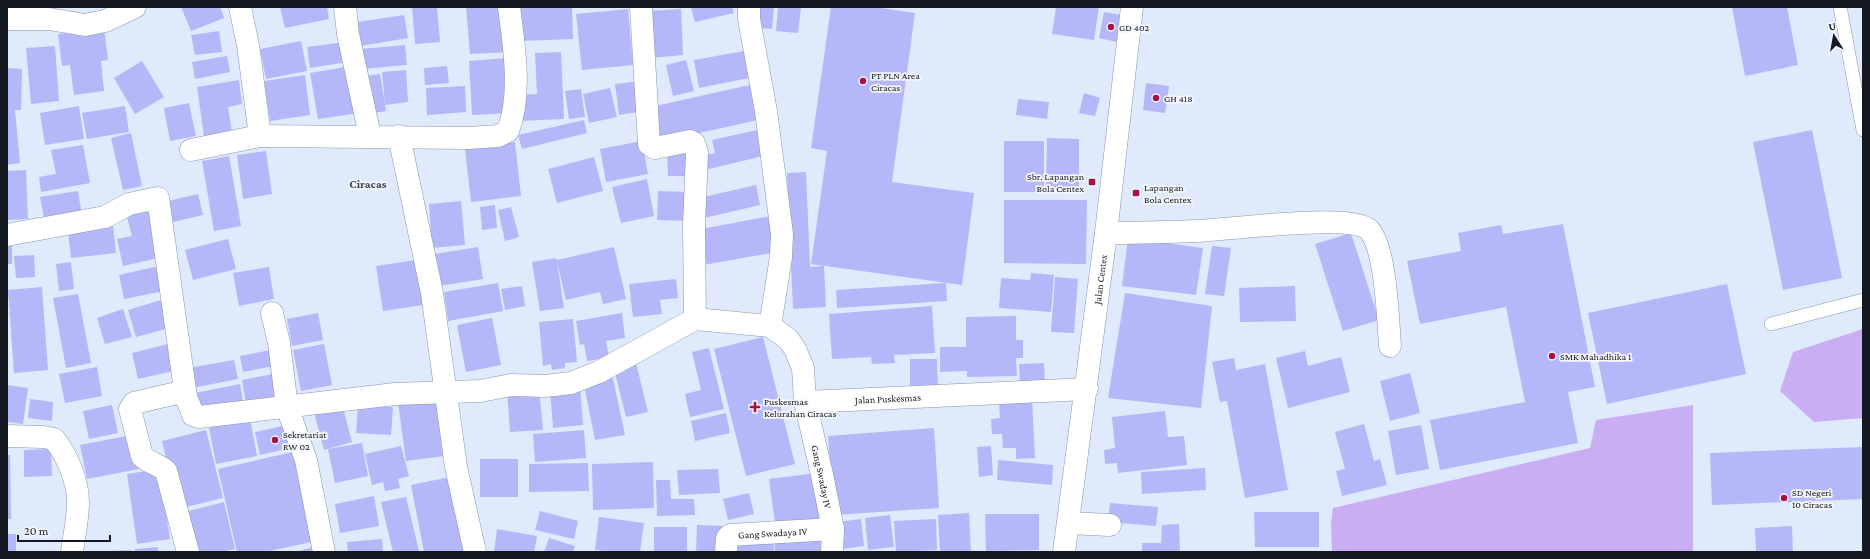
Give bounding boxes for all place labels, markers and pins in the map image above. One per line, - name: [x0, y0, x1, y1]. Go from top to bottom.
- marker: GD 402: [1106, 22, 1116, 32]
- place label: GD 402: [1119, 22, 1150, 33]
- place label: PT PLN Area Ciracas: [871, 70, 920, 93]
- marker: PT PLN Area Ciracas: [858, 76, 868, 86]
- marker: GH 418: [1151, 93, 1161, 103]
- place label: GH 418: [1164, 93, 1193, 104]
- place label: Sbr. Lapangan Bola Centex: [1027, 171, 1085, 194]
- marker: Sbr. Lapangan Bola Centex: [1087, 177, 1097, 187]
- place label: Lapangan Bola Centex: [1144, 182, 1192, 205]
- marker: Lapangan Bola Centex: [1131, 188, 1141, 198]
- marker: SMK Mahadhika 1: [1547, 351, 1557, 361]
- place label: SMK Mahadhika 1: [1560, 351, 1631, 362]
- place label: Puskesmas Kelurahan Ciracas: [764, 396, 836, 419]
- marker: Puskesmas Kelurahan Ciracas: [749, 401, 761, 413]
- place label: Sekretariat RW 02: [283, 429, 327, 452]
- marker: Sekretariat RW 02: [270, 435, 280, 445]
- place label: SD Negeri 10 Ciracas: [1792, 487, 1832, 510]
- marker: SD Negeri 10 Ciracas: [1779, 493, 1789, 503]

